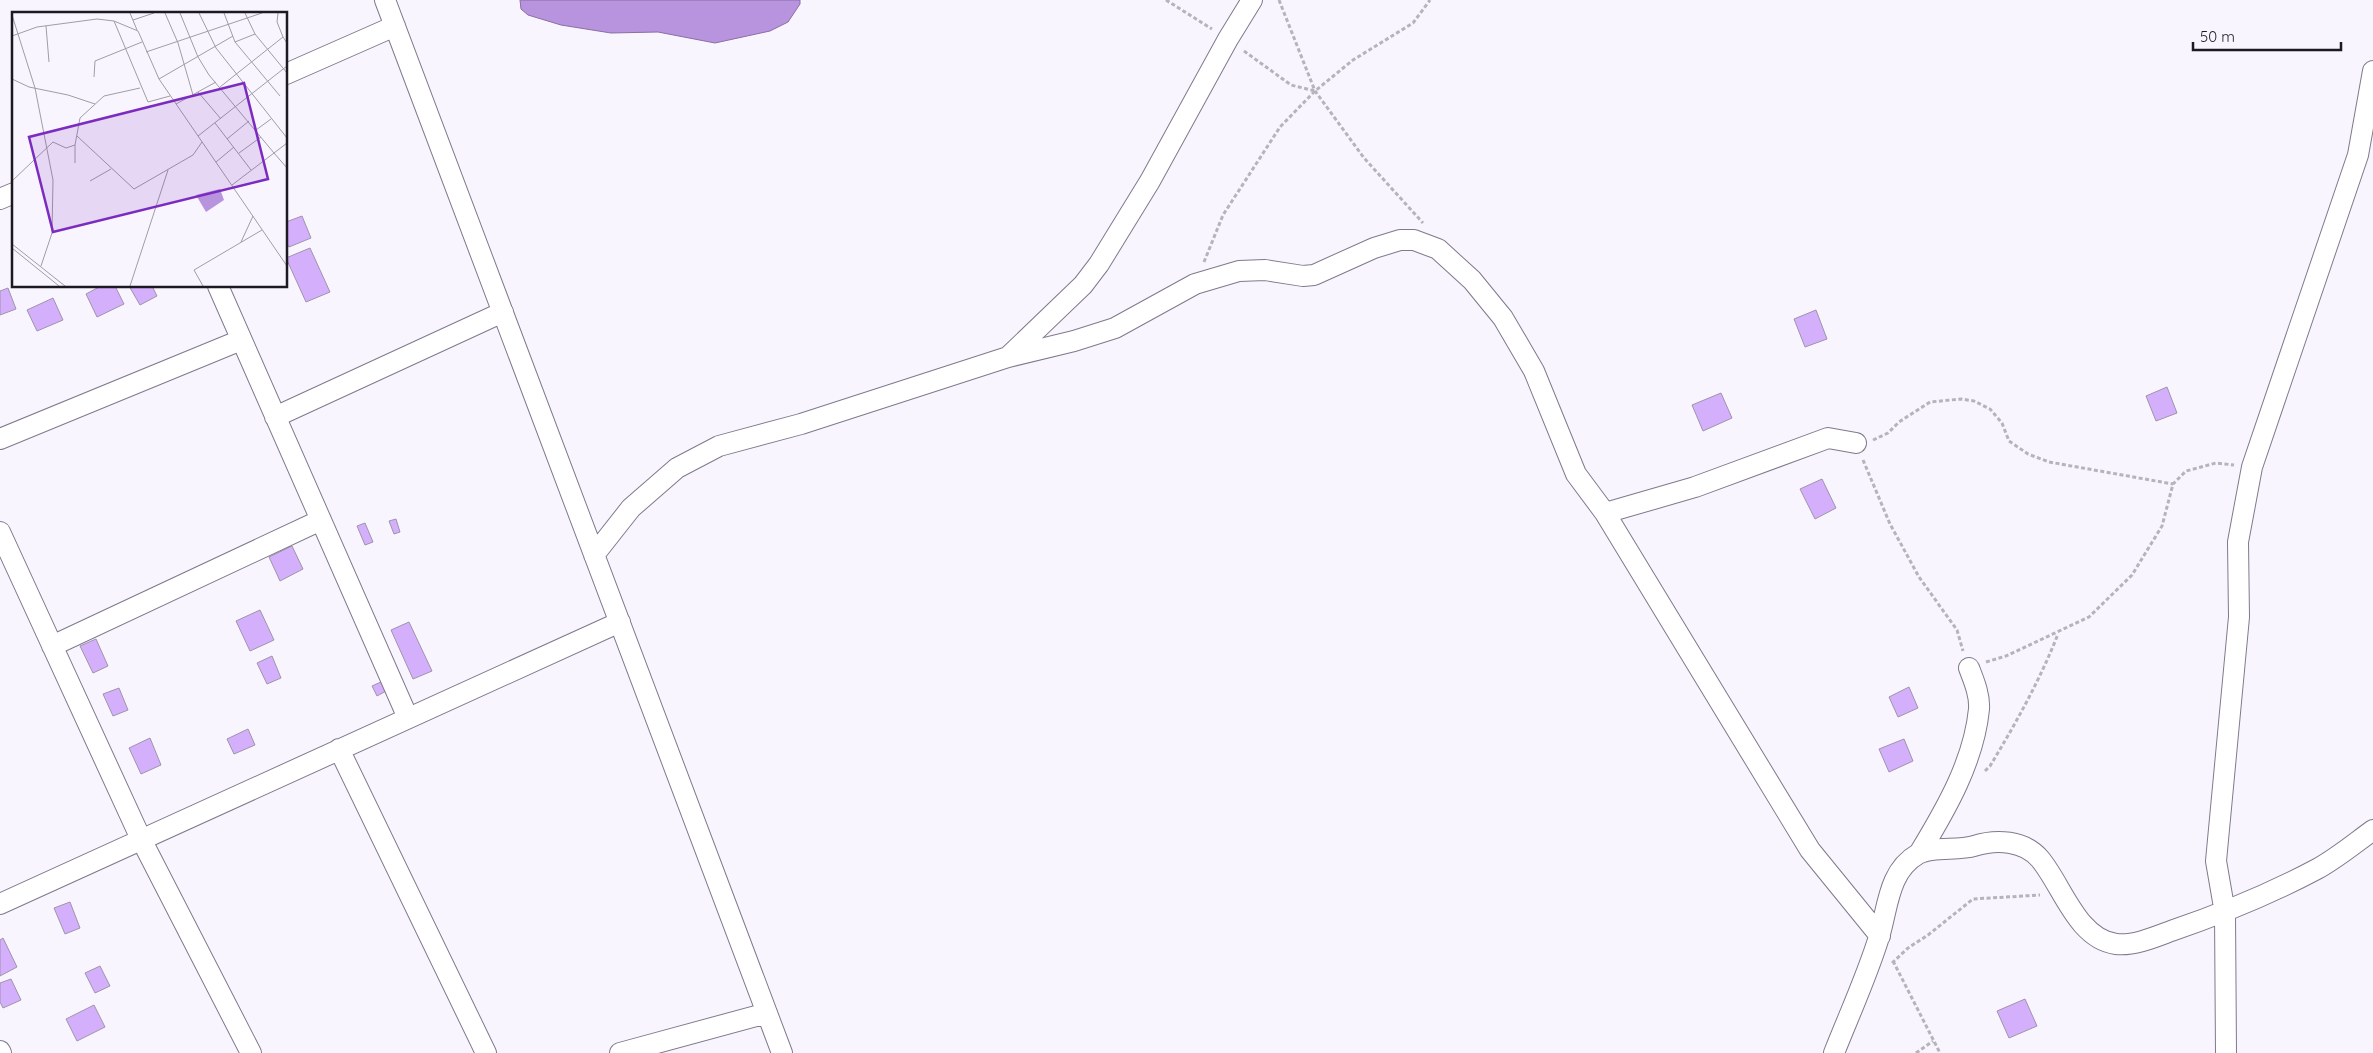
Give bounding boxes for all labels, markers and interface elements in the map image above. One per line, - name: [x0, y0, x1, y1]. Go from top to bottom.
- inset map: [12, 12, 288, 288]
- scale bar: [2193, 20, 2340, 52]
- text: 50 m: [2200, 27, 2235, 46]

